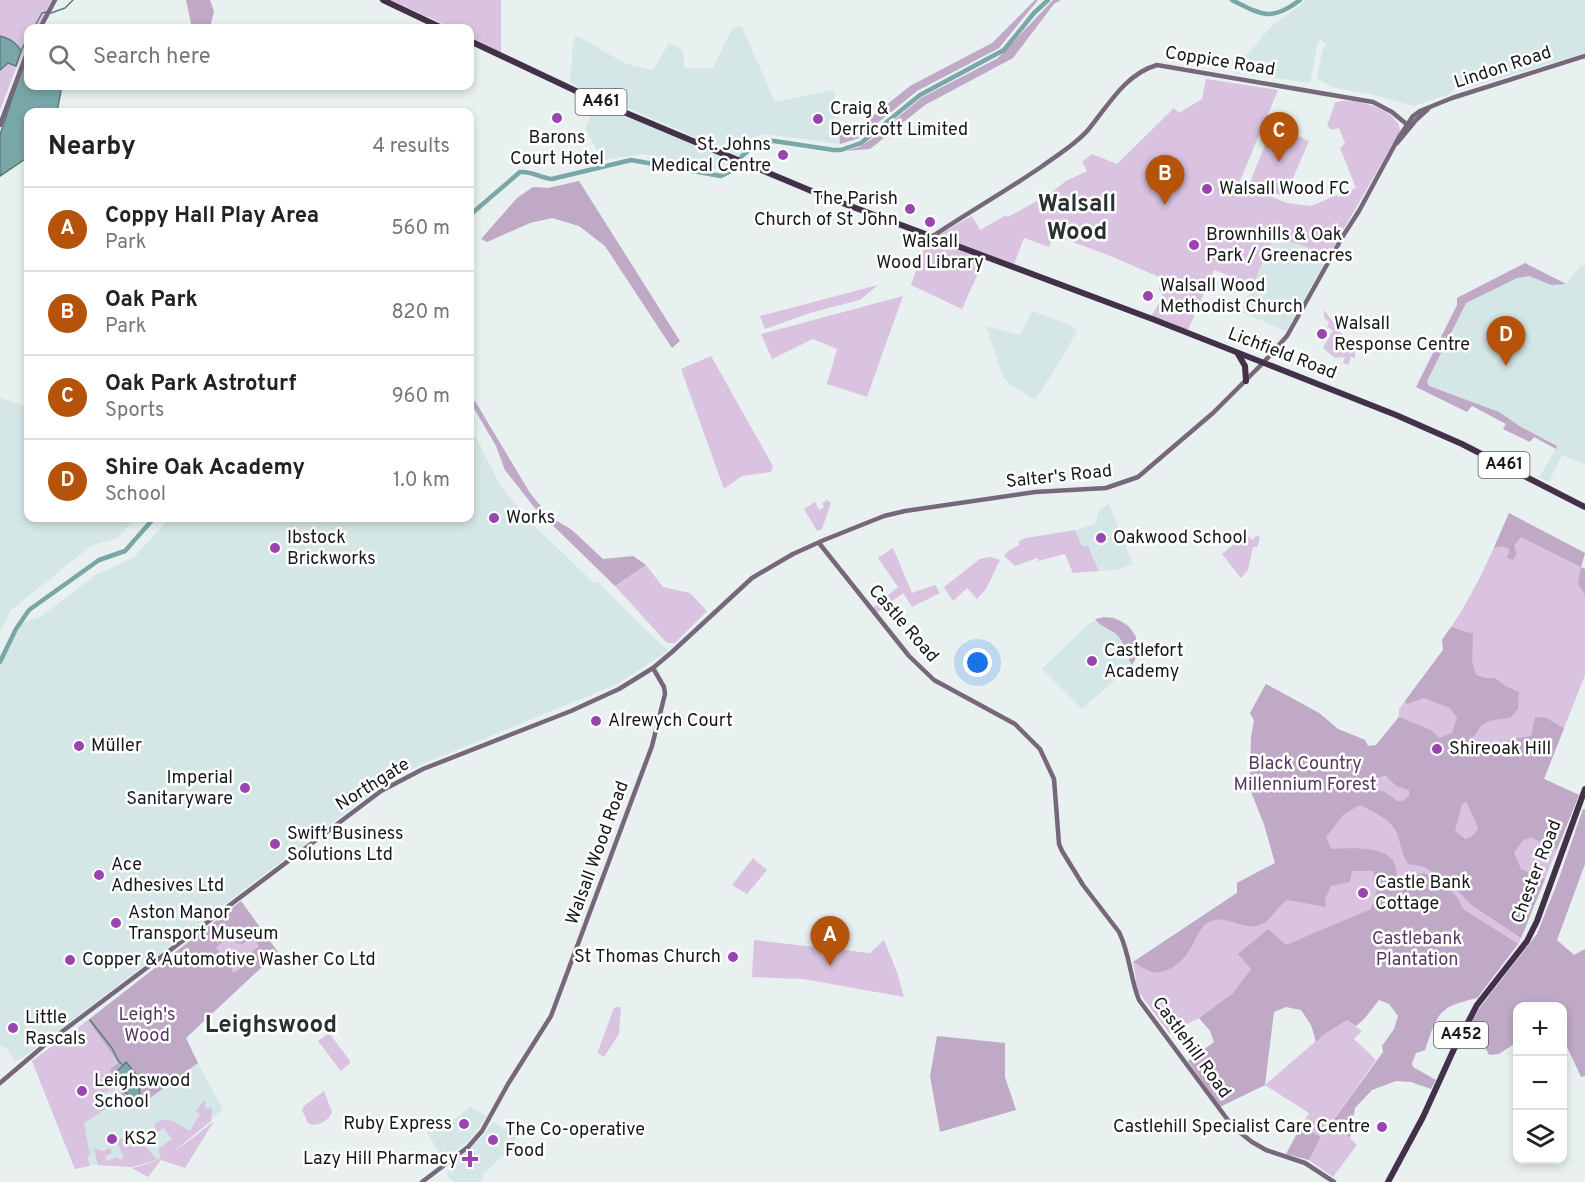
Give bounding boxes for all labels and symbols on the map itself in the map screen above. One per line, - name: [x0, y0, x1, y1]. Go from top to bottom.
- street label: Lindon Road: [1451, 41, 1555, 95]
- street label: Coppice Road: [1163, 42, 1277, 82]
- road number: A461: [576, 89, 626, 115]
- place label: Craig & Derricott Limited: [830, 98, 968, 142]
- marker: Barons Court Hotel: [550, 111, 564, 125]
- marker: Craig & Derricott Limited: [811, 112, 825, 126]
- pin: C: [1260, 112, 1298, 162]
- place label: Barons Court Hotel: [510, 127, 604, 171]
- place label: St. Johns Medical Centre: [651, 134, 771, 178]
- marker: St. Johns Medical Centre: [776, 148, 790, 162]
- pin: B: [1146, 156, 1184, 205]
- place label: Walsall Wood FC: [1219, 178, 1350, 201]
- marker: Walsall Wood FC: [1200, 182, 1214, 196]
- place label: The Parish Church of St John: [754, 188, 898, 232]
- district label: Walsall Wood: [1038, 190, 1116, 248]
- marker: The Parish Church of St John: [903, 202, 917, 216]
- marker: Walsall Wood Library: [923, 215, 937, 229]
- place label: Brownhills & Oak Park / Greenacres: [1206, 224, 1353, 268]
- place label: Walsall Wood Library: [876, 231, 984, 275]
- marker: Brownhills & Oak Park / Greenacres: [1187, 238, 1201, 252]
- place label: Walsall Wood Methodist Church: [1160, 275, 1303, 319]
- marker: Walsall Wood Methodist Church: [1141, 289, 1155, 303]
- place label: Walsall Response Centre: [1334, 313, 1470, 357]
- pin: D: [1486, 316, 1526, 366]
- street label: Lichfield Road: [1224, 323, 1340, 385]
- marker: Walsall Response Centre: [1315, 327, 1329, 341]
- road number: A461: [1478, 452, 1530, 478]
- street label: Salter's Road: [1005, 460, 1113, 494]
- place label: Works: [506, 507, 555, 530]
- marker: Works: [487, 511, 501, 525]
- place label: Ibstock Brickworks: [287, 527, 376, 571]
- place label: Oakwood School: [1113, 527, 1247, 550]
- marker: Oakwood School: [1094, 531, 1108, 545]
- marker: Ibstock Brickworks: [268, 541, 282, 555]
- street label: Castle Road: [863, 580, 943, 668]
- place label: Castlefort Academy: [1104, 640, 1183, 684]
- your location: [963, 648, 992, 677]
- marker: Castlefort Academy: [1085, 654, 1099, 668]
- place label: Alrewych Court: [608, 710, 733, 733]
- marker: Alrewych Court: [589, 714, 603, 728]
- place label: Müller: [91, 735, 142, 758]
- place label: Shireoak Hill: [1449, 738, 1551, 761]
- marker: Müller: [72, 739, 86, 753]
- marker: Shireoak Hill: [1430, 742, 1444, 756]
- street label: Northgate: [332, 753, 414, 817]
- park label: Black Country Millennium Forest: [1234, 753, 1376, 797]
- place label: Imperial Sanitaryware: [126, 767, 233, 811]
- street label: Walsall Wood Road: [561, 778, 635, 928]
- marker: Imperial Sanitaryware: [238, 781, 252, 795]
- street label: Chester Road: [1507, 817, 1567, 927]
- place label: Swift Business Solutions Ltd: [287, 823, 404, 867]
- marker: Swift Business Solutions Ltd: [268, 837, 282, 851]
- place label: Ace Adhesives Ltd: [111, 854, 224, 898]
- marker: Ace Adhesives Ltd: [92, 868, 106, 882]
- place label: Castle Bank Cottage: [1375, 872, 1471, 916]
- marker: Castle Bank Cottage: [1356, 886, 1370, 900]
- place label: Aston Manor Transport Museum: [128, 902, 279, 946]
- marker: Aston Manor Transport Museum: [109, 916, 123, 930]
- pin: A: [810, 916, 850, 966]
- park label: Castlebank Plantation: [1372, 928, 1462, 972]
- place label: St Thomas Church: [574, 946, 721, 969]
- place label: Copper & Automotive Washer Co Ltd: [82, 949, 376, 972]
- marker: St Thomas Church: [726, 950, 740, 964]
- marker: Copper & Automotive Washer Co Ltd: [63, 953, 77, 967]
- street label: Castlehill Road: [1146, 993, 1236, 1103]
- park label: Leigh's Wood: [119, 1004, 175, 1048]
- place label: Little Rascals: [25, 1007, 86, 1051]
- district label: Leighswood: [205, 1011, 337, 1041]
- marker: Little Rascals: [6, 1021, 20, 1035]
- road number: A452: [1434, 1022, 1488, 1048]
- place label: Leighswood School: [94, 1070, 190, 1114]
- marker: Leighswood School: [75, 1084, 89, 1098]
- place label: Ruby Express: [343, 1113, 452, 1136]
- place label: Castlehill Specialist Care Centre: [1113, 1116, 1370, 1139]
- marker: Ruby Express: [457, 1117, 471, 1131]
- place label: The Co-operative Food: [505, 1119, 645, 1163]
- marker: Castlehill Specialist Care Centre: [1375, 1120, 1389, 1134]
- place label: KS2: [124, 1128, 157, 1151]
- marker: KS2: [105, 1132, 119, 1146]
- marker: The Co-operative Food: [486, 1133, 500, 1147]
- place label: Lazy Hill Pharmacy: [303, 1148, 458, 1171]
- marker: Lazy Hill Pharmacy: [463, 1152, 477, 1166]

